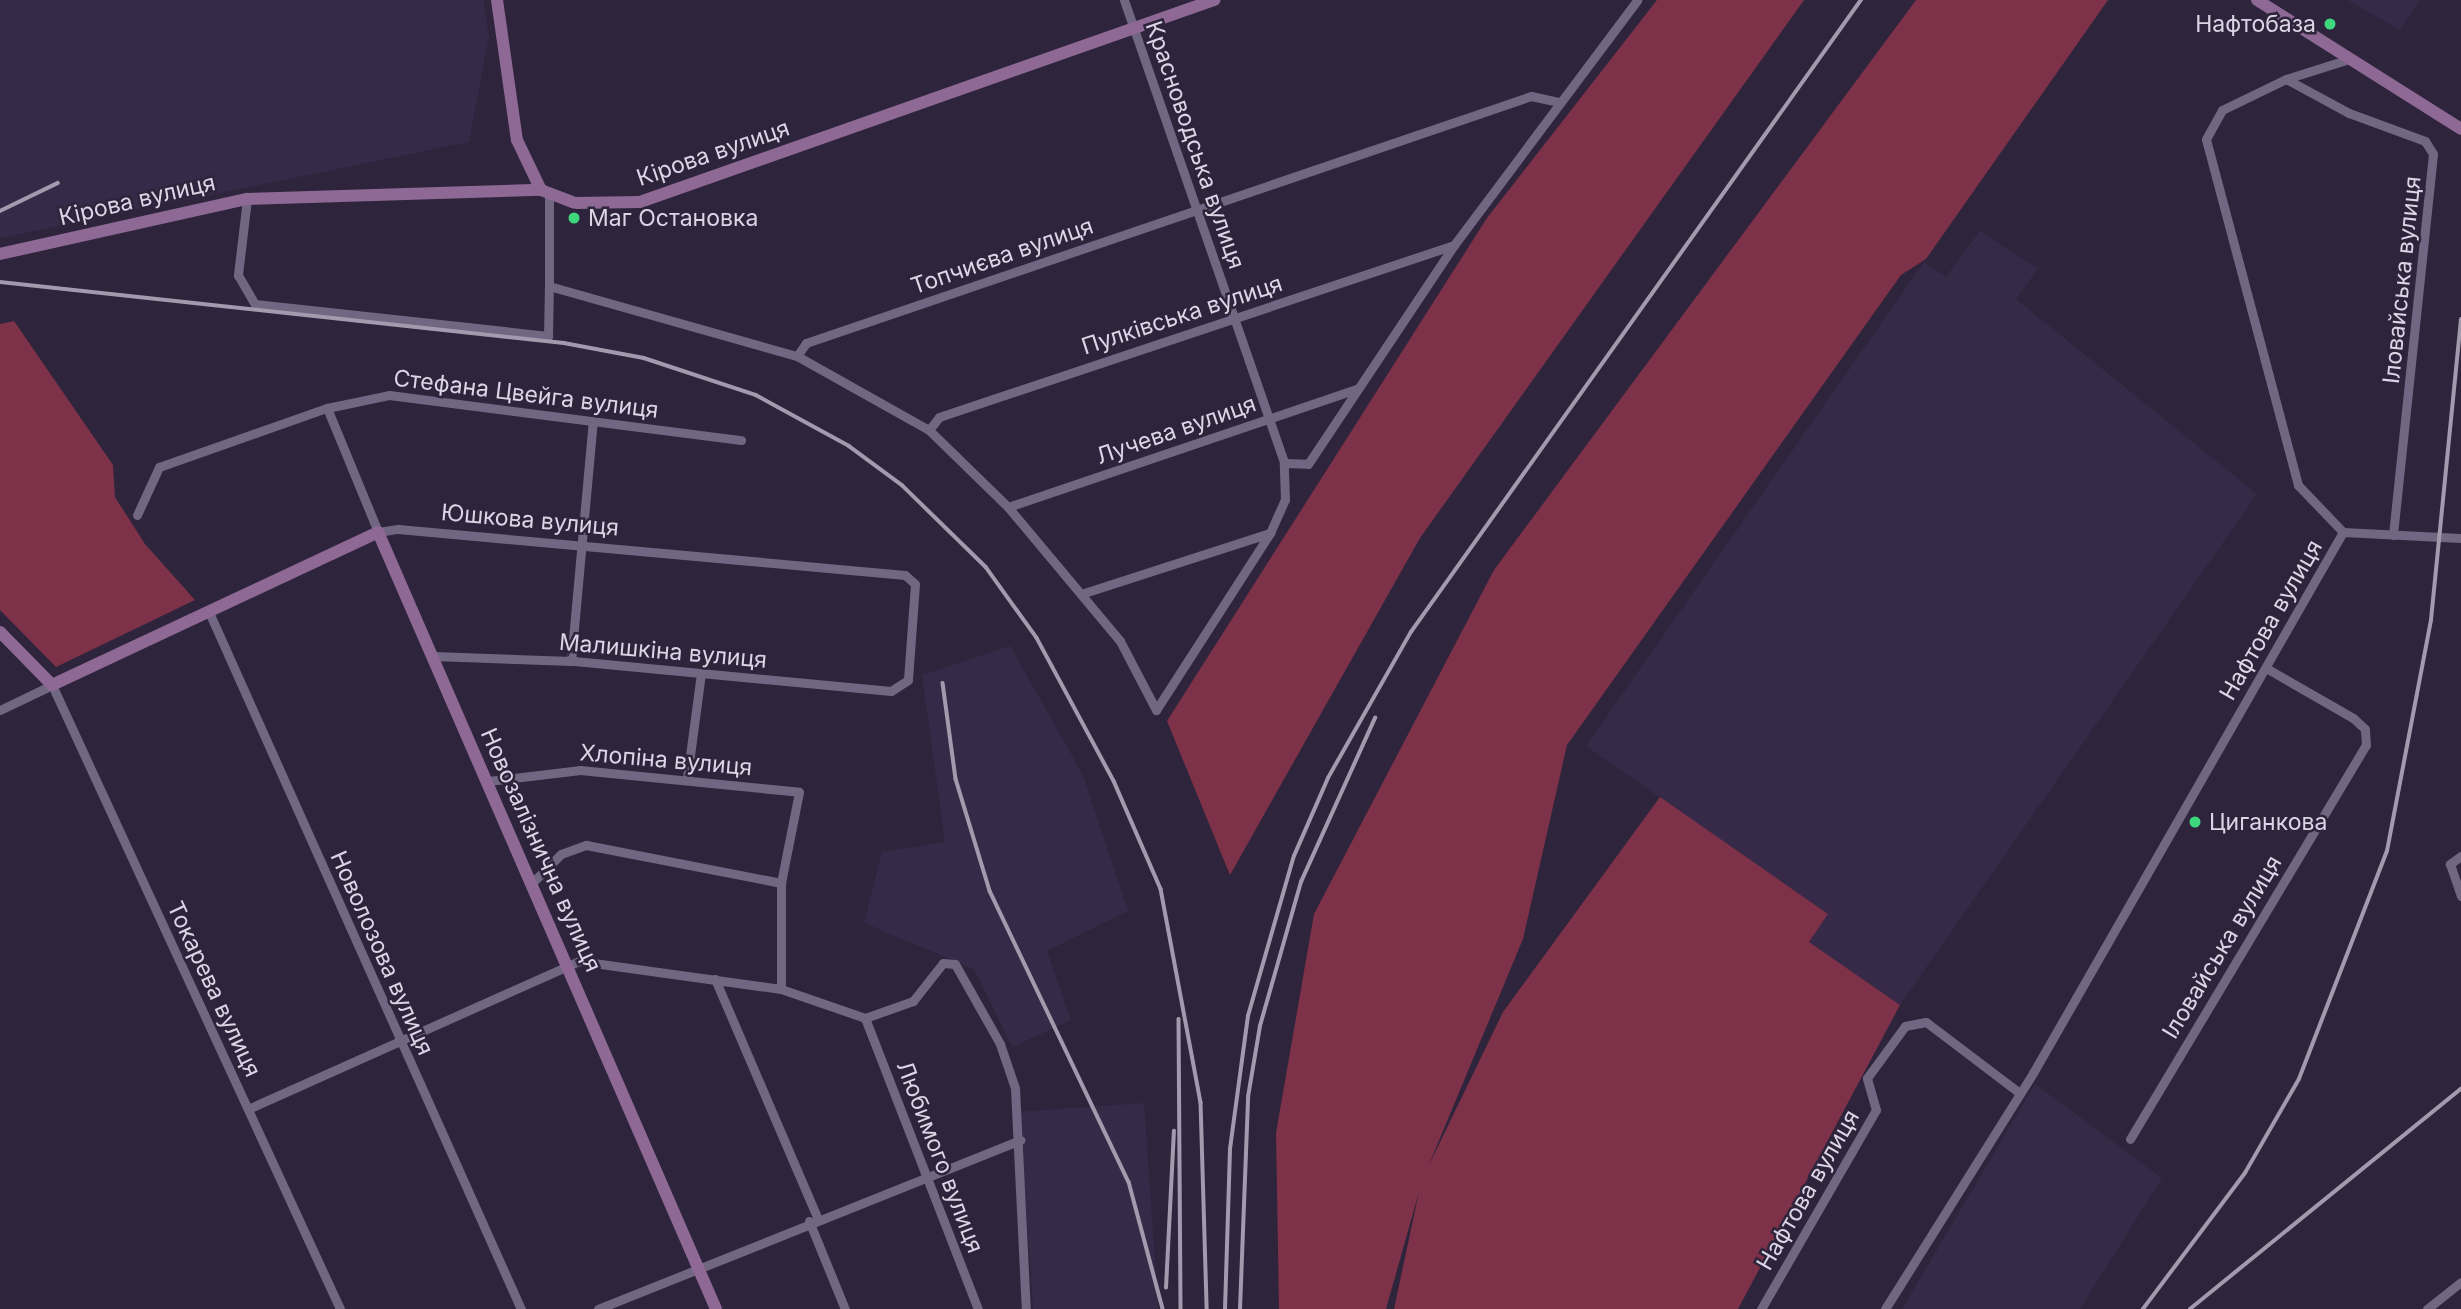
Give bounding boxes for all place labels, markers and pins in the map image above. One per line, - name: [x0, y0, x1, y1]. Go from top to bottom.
- place label: Нафтобаза: [2195, 10, 2316, 38]
- marker: Нафтобаза: [2322, 16, 2338, 32]
- place label: Маг Остановка: [588, 204, 758, 232]
- marker: Маг Остановка: [566, 210, 582, 226]
- place label: Циганкова: [2209, 808, 2327, 836]
- marker: Циганкова: [2187, 814, 2203, 830]

